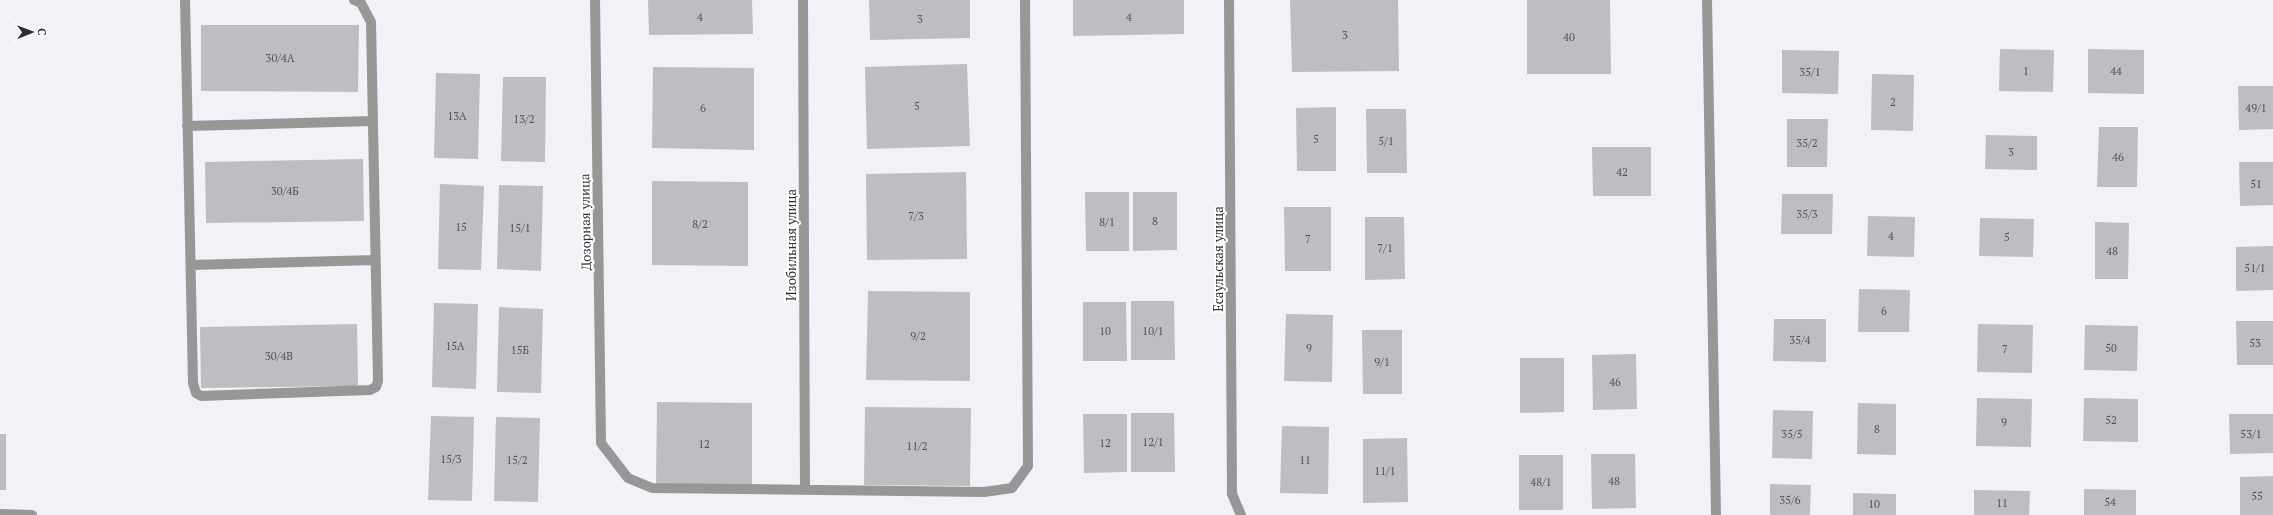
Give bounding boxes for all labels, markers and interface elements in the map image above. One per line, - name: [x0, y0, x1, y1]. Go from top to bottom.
- house number: 4: [697, 10, 703, 24]
- house number: 4: [1126, 10, 1132, 24]
- north arrow: [12, 12, 52, 52]
- house number: 3: [917, 12, 923, 26]
- text: С: [35, 28, 49, 36]
- house number: 3: [1342, 28, 1348, 42]
- house number: 40: [1563, 30, 1575, 44]
- house number: 30/4А: [266, 51, 295, 65]
- house number: 1: [2023, 64, 2029, 78]
- house number: 44: [2110, 64, 2122, 78]
- house number: 35/1: [1799, 65, 1821, 79]
- house number: 2: [1890, 95, 1896, 109]
- house number: 5: [914, 99, 920, 113]
- house number: 6: [700, 101, 706, 115]
- house number: 49/1: [2245, 101, 2267, 115]
- house number: 13А: [447, 109, 467, 123]
- house number: 13/2: [513, 112, 535, 126]
- house number: 5: [1313, 132, 1319, 146]
- house number: 5/1: [1378, 134, 1394, 148]
- house number: 35/2: [1796, 136, 1818, 150]
- house number: 3: [2008, 145, 2014, 159]
- house number: 46: [2112, 150, 2124, 164]
- house number: 42: [1616, 165, 1628, 179]
- street label: Дозорная улица: [575, 173, 595, 271]
- house number: 51: [2250, 177, 2262, 191]
- house number: 30/4Б: [271, 184, 299, 198]
- street label: Изобильная улица: [782, 189, 800, 301]
- street label: Есаульская улица: [1209, 206, 1227, 312]
- house number: 35/3: [1796, 207, 1818, 221]
- house number: 7/3: [908, 209, 924, 223]
- house number: 8: [1152, 214, 1158, 228]
- house number: 8/1: [1099, 215, 1115, 229]
- house number: 8/2: [692, 217, 708, 231]
- house number: 15: [455, 220, 467, 234]
- house number: 15/1: [509, 221, 531, 235]
- house number: 4: [1888, 229, 1894, 243]
- house number: 5: [2004, 230, 2010, 244]
- house number: 7: [1305, 232, 1311, 246]
- house number: 7/1: [1377, 241, 1393, 255]
- house number: 48: [2106, 244, 2118, 258]
- house number: 51/1: [2244, 261, 2266, 275]
- house number: 6: [1881, 304, 1887, 318]
- house number: 10: [1099, 324, 1111, 338]
- house number: 10/1: [1142, 324, 1164, 338]
- house number: 9/2: [910, 329, 926, 343]
- house number: 35/4: [1789, 333, 1811, 347]
- house number: 53: [2249, 336, 2261, 350]
- house number: 15А: [445, 339, 465, 353]
- house number: 9: [1306, 341, 1312, 355]
- house number: 50: [2105, 341, 2117, 355]
- house number: 7: [2002, 342, 2008, 356]
- house number: 15Б: [511, 343, 530, 357]
- house number: 30/4В: [265, 349, 293, 363]
- house number: 9/1: [1374, 355, 1390, 369]
- house number: 46: [1609, 375, 1621, 389]
- house number: 52: [2105, 413, 2117, 427]
- house number: 9: [2001, 415, 2007, 429]
- house number: 8: [1874, 422, 1880, 436]
- house number: 35/5: [1781, 427, 1803, 441]
- house number: 53/1: [2240, 427, 2262, 441]
- house number: 12/1: [1142, 435, 1164, 449]
- house number: 12: [1099, 436, 1111, 450]
- house number: 12: [698, 437, 710, 451]
- house number: 11/2: [906, 439, 928, 453]
- house number: 15/3: [440, 452, 462, 466]
- house number: 15/2: [506, 453, 528, 467]
- house number: 11: [1299, 453, 1311, 467]
- house number: 11/1: [1374, 464, 1396, 478]
- house number: 48: [1608, 474, 1620, 488]
- house number: 48/1: [1530, 475, 1552, 489]
- house number: 55: [2251, 489, 2263, 503]
- house number: 35/6: [1779, 493, 1801, 507]
- house number: 54: [2104, 495, 2116, 509]
- house number: 11: [1996, 496, 2008, 510]
- house number: 10: [1868, 497, 1880, 511]

